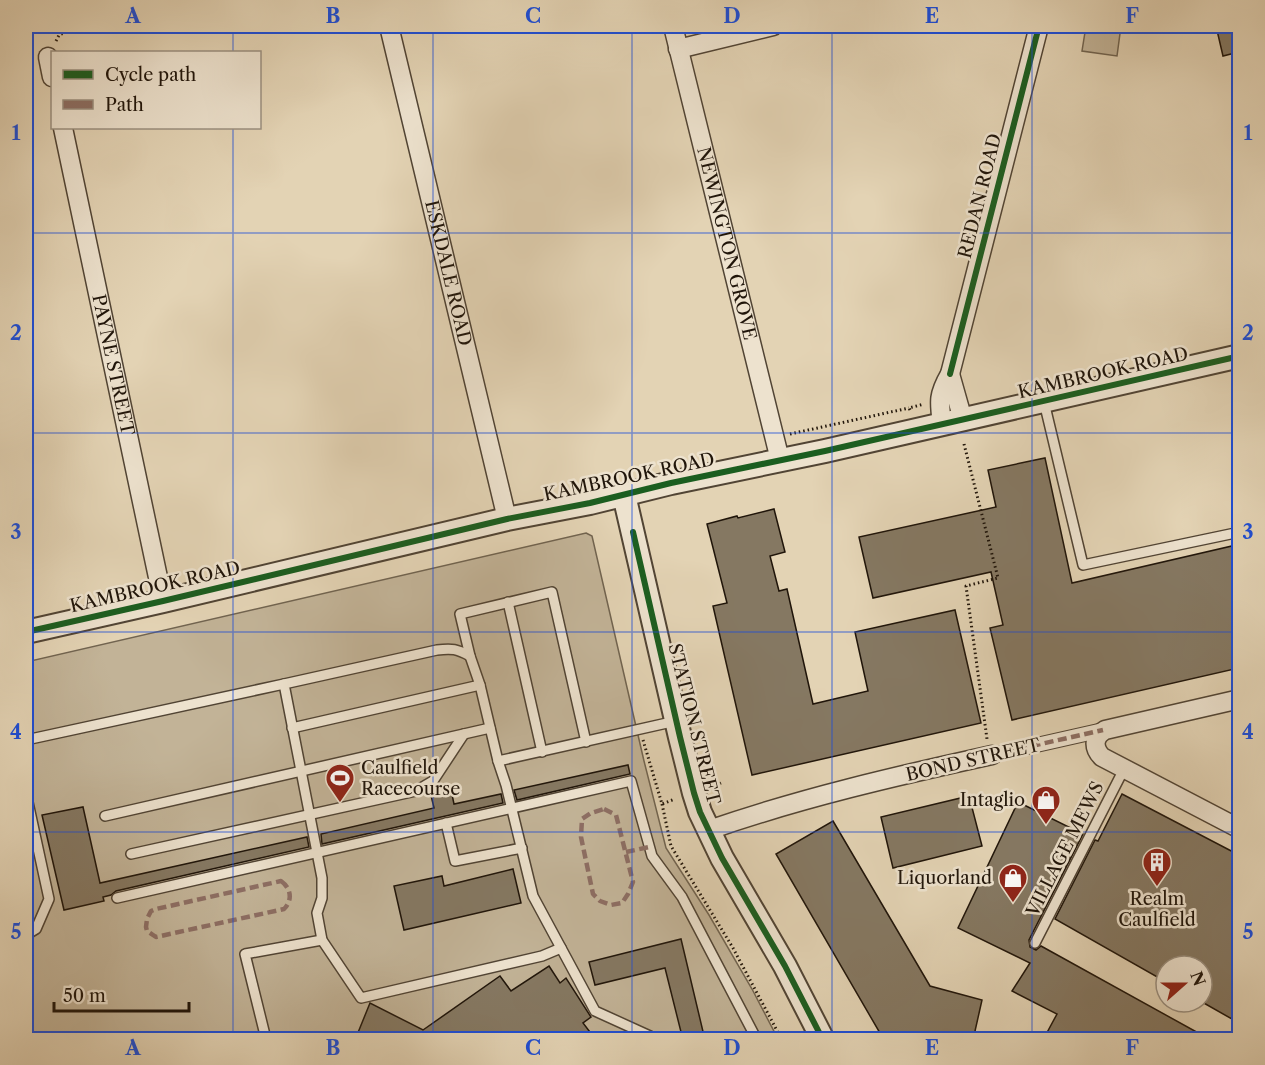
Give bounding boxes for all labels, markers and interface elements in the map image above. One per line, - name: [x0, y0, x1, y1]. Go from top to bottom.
- text: A: [124, 4, 141, 28]
- text: B: [326, 4, 341, 28]
- text: C: [525, 4, 541, 28]
- text: D: [723, 4, 741, 28]
- text: E: [925, 4, 939, 28]
- text: F: [1125, 4, 1139, 28]
- legend: [51, 51, 261, 129]
- text: Cycle path: [105, 64, 196, 86]
- text: Path: [105, 94, 144, 116]
- text: 1: [12, 121, 21, 145]
- text: 1: [1244, 121, 1253, 145]
- street label: REDAN ROAD: [954, 131, 1006, 261]
- street label: NEWINGTON GROVE: [692, 145, 761, 342]
- street label: ESKDALE ROAD: [420, 198, 476, 348]
- street label: PAYNE STREET: [87, 292, 139, 438]
- text: 2: [10, 321, 22, 345]
- text: 2: [1242, 321, 1254, 345]
- street label: KAMBROOK ROAD: [1016, 343, 1190, 403]
- street label: KAMBROOK ROAD: [541, 448, 717, 506]
- text: 3: [10, 520, 22, 544]
- text: 3: [1242, 520, 1254, 544]
- street label: KAMBROOK ROAD: [68, 557, 242, 617]
- street label: STATION STREET: [663, 641, 725, 807]
- text: 4: [10, 720, 22, 744]
- text: 4: [1242, 720, 1254, 744]
- street label: BOND STREET: [904, 734, 1043, 786]
- place label: Caulfield Racecourse: [361, 757, 460, 800]
- sports icon: Caulfield Racecourse: [324, 762, 356, 804]
- street label: VILLAGE MEWS: [1021, 778, 1109, 921]
- shop icon: Intaglio: [1030, 784, 1062, 826]
- place label: Intaglio: [960, 789, 1025, 811]
- building icon: Realm Caulfield: [1141, 846, 1173, 888]
- shop icon: Liquorland: [997, 862, 1029, 904]
- place label: Liquorland: [897, 867, 992, 889]
- place label: Realm Caulfield: [1118, 888, 1196, 931]
- text: 5: [10, 920, 22, 944]
- text: 5: [1242, 920, 1254, 944]
- north arrow: [1154, 954, 1214, 1014]
- text: N: [1186, 969, 1210, 989]
- scale bar: [54, 975, 189, 1013]
- text: 50 m: [63, 985, 106, 1007]
- text: A: [124, 1036, 141, 1060]
- text: B: [326, 1036, 341, 1060]
- text: C: [525, 1036, 541, 1060]
- text: D: [723, 1036, 741, 1060]
- text: E: [925, 1036, 939, 1060]
- text: F: [1125, 1036, 1139, 1060]

